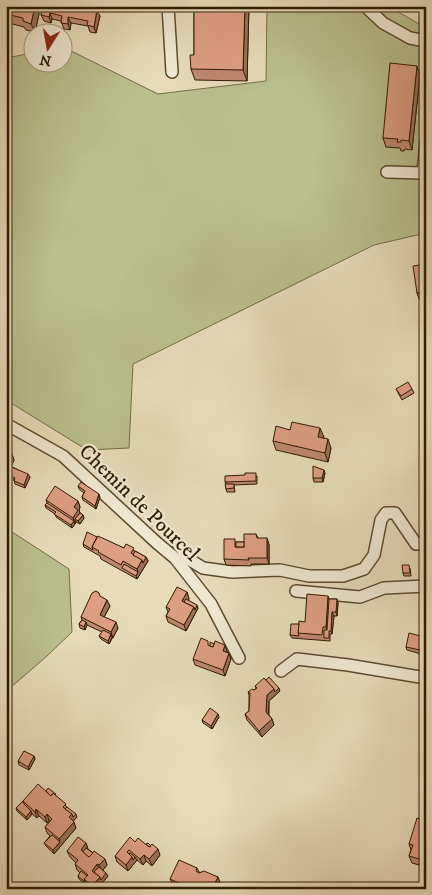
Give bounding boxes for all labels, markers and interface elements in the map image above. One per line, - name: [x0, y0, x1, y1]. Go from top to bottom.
- north arrow: [22, 22, 72, 72]
- text: N: [38, 50, 53, 70]
- street label: Chemin de Pourcel: [73, 439, 205, 568]

